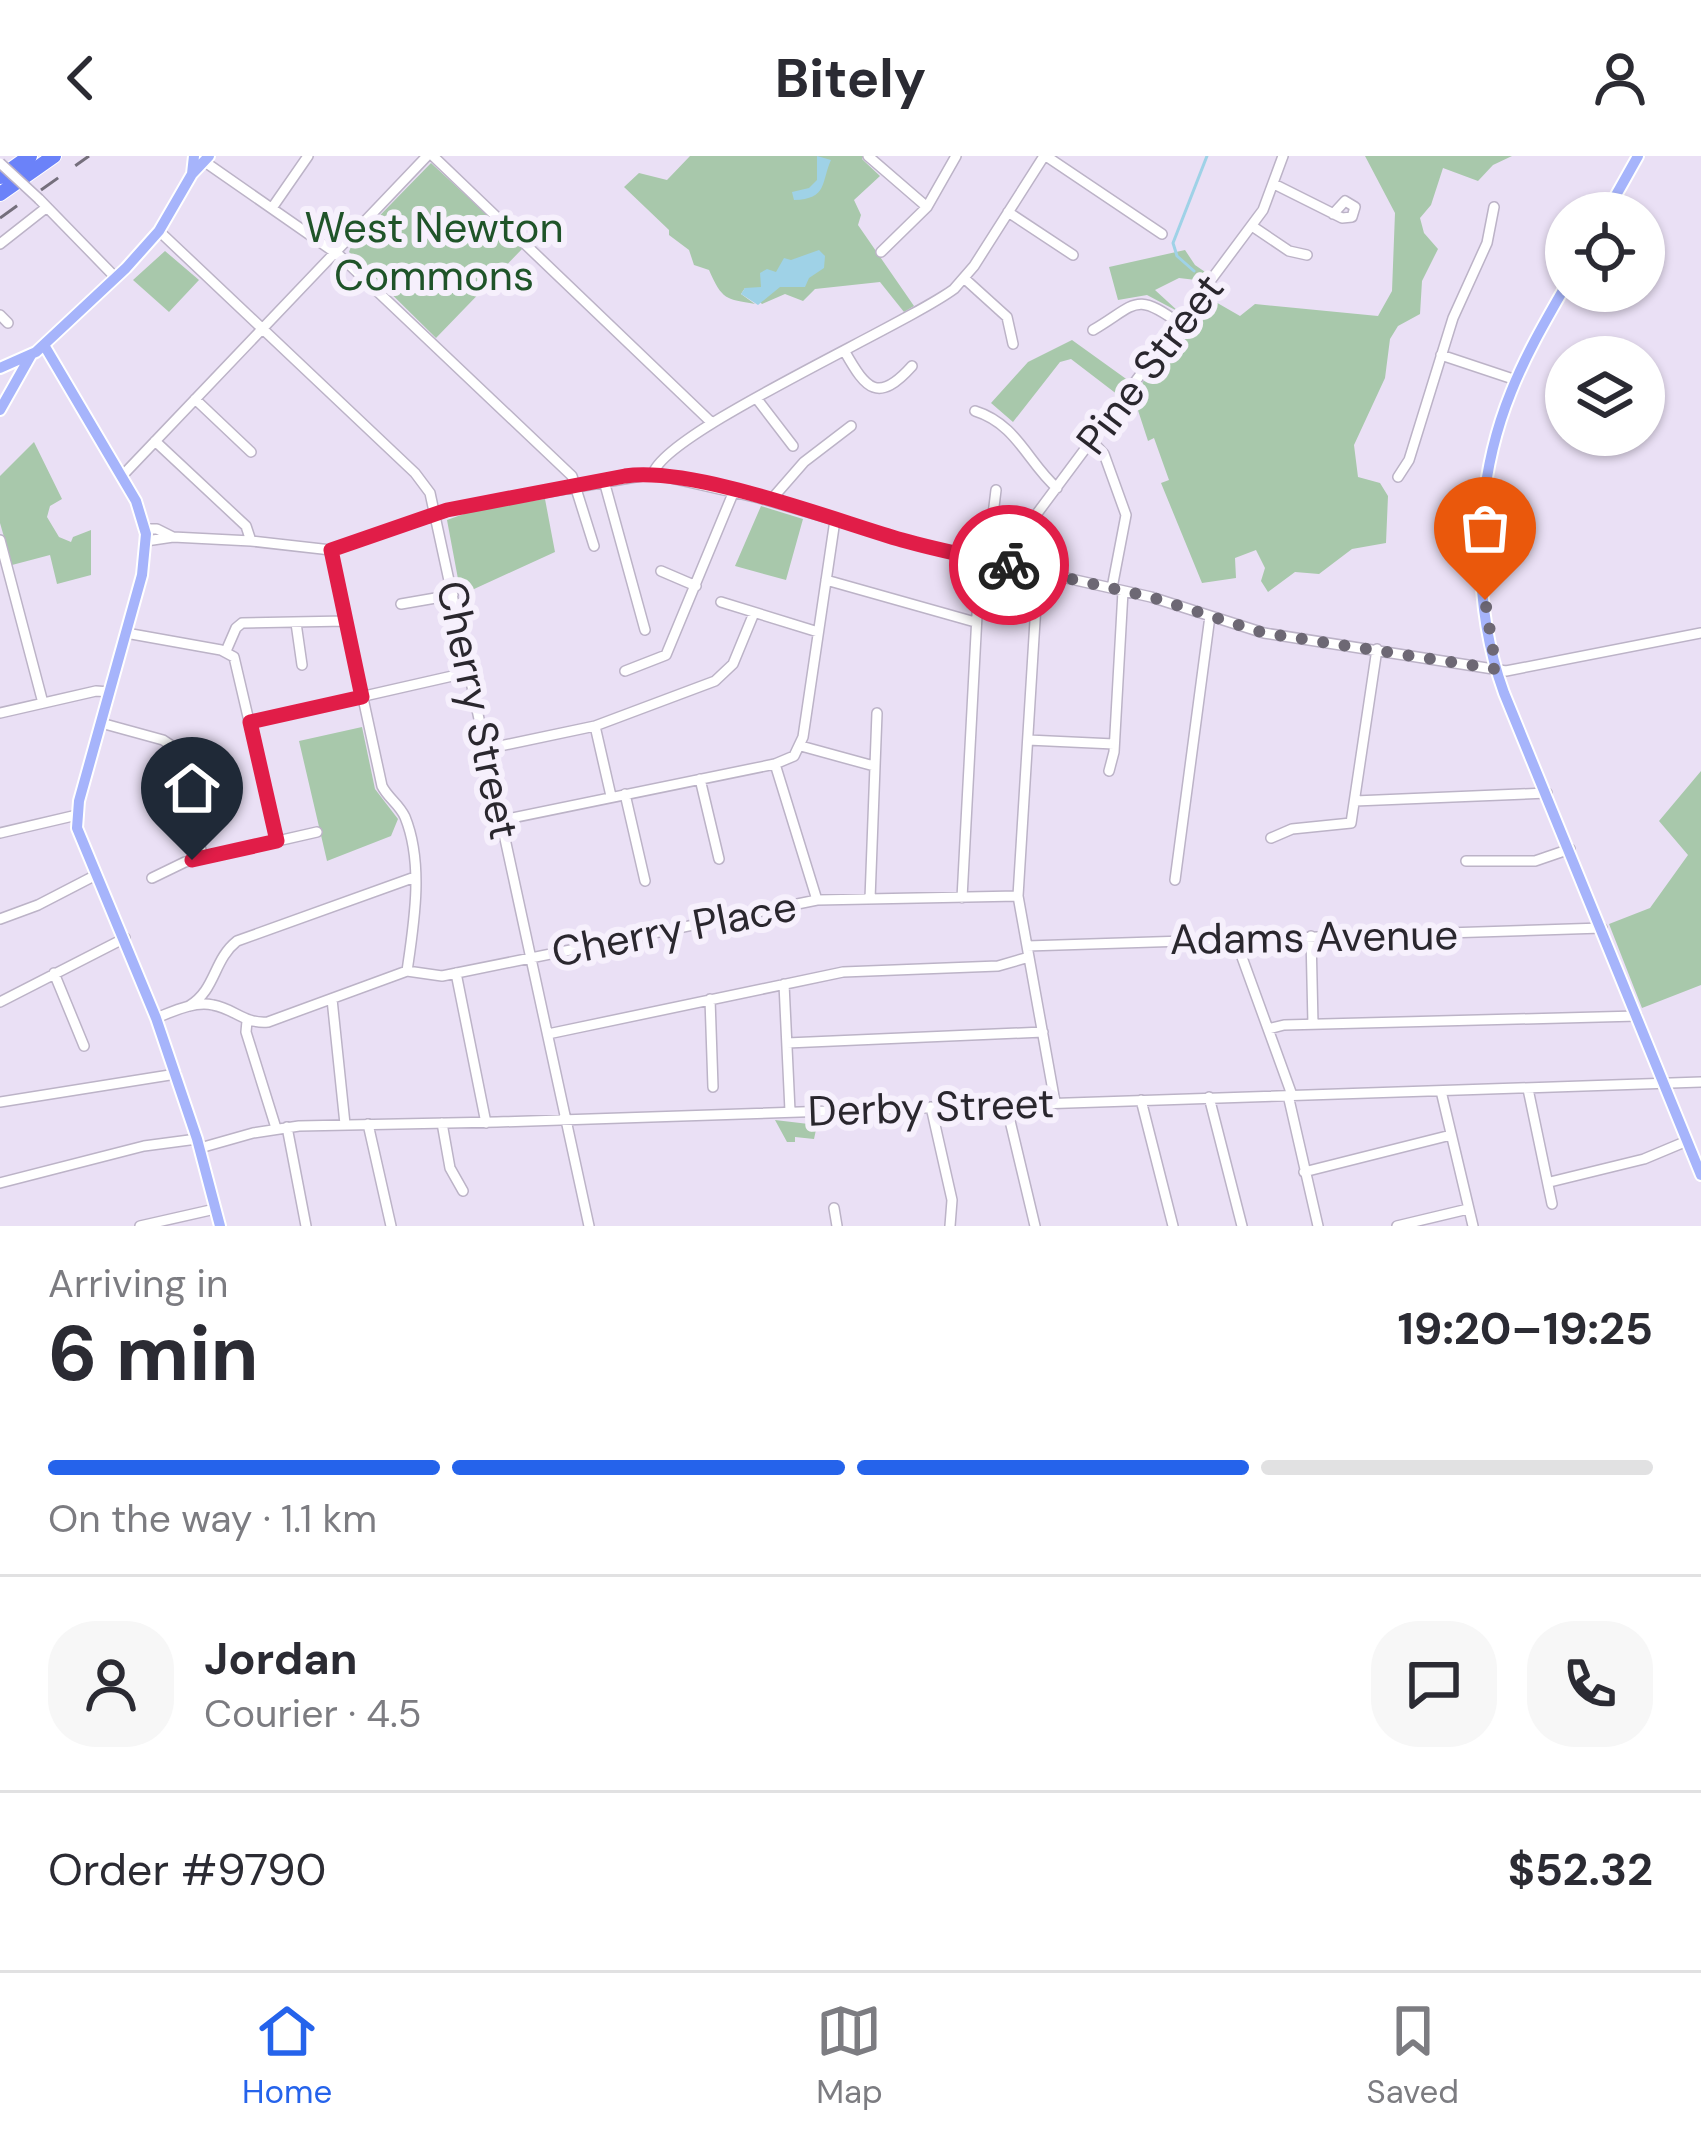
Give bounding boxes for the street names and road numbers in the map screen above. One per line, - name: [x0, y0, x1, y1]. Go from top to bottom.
- street label: Pine Street: [1064, 263, 1236, 465]
- street label: Cherry Street: [424, 576, 532, 844]
- street label: Cherry Place: [547, 878, 801, 980]
- street label: Adams Avenue: [1169, 907, 1459, 967]
- street label: Derby Street: [807, 1075, 1055, 1139]

